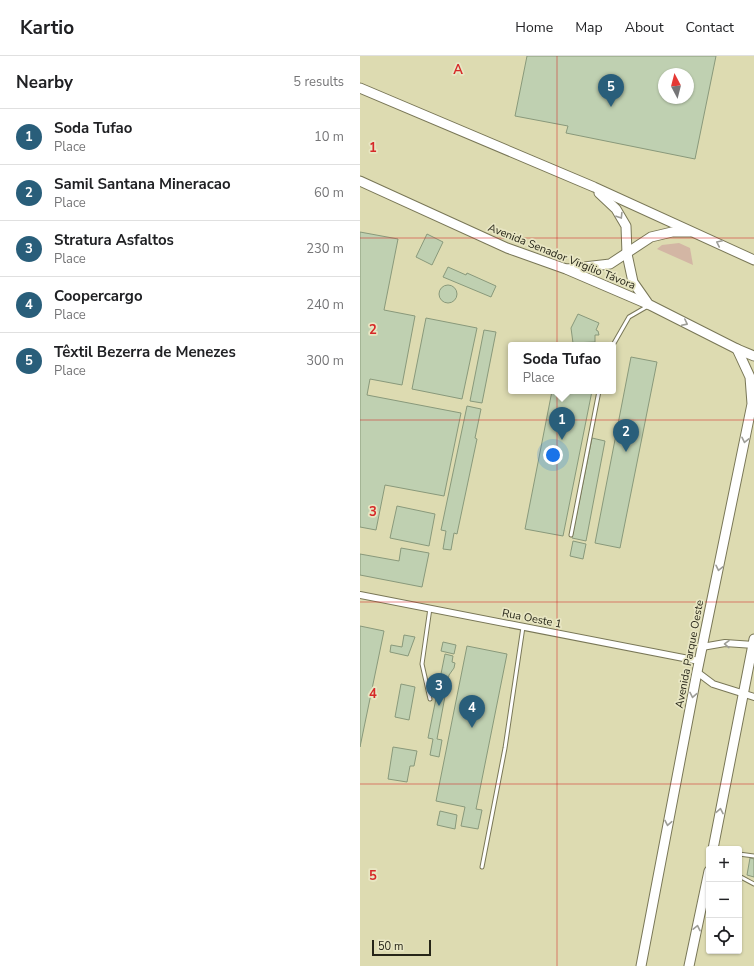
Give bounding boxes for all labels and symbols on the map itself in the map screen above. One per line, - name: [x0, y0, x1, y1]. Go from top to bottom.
- text: A: [453, 61, 463, 79]
- north arrow: [658, 68, 694, 104]
- pin: 5: [598, 74, 624, 107]
- text: 1: [369, 139, 377, 157]
- one-way arrow: [615, 212, 623, 219]
- street label: Avenida Senador Virgílio Távora: [486, 220, 638, 293]
- one-way arrow: [715, 240, 723, 248]
- one-way arrow: [680, 318, 688, 326]
- text: 2: [369, 321, 377, 339]
- pin: 1: [549, 407, 575, 440]
- pin: 2: [613, 419, 639, 452]
- one-way arrow: [741, 437, 750, 444]
- your location: [543, 445, 563, 465]
- text: 3: [369, 503, 377, 521]
- one-way arrow: [715, 565, 723, 571]
- street label: Avenida Parque Oeste: [672, 599, 707, 709]
- street label: Rua Oeste 1: [501, 605, 563, 632]
- one-way arrow: [724, 640, 730, 648]
- pin: 3: [426, 673, 452, 706]
- text: 4: [369, 685, 377, 703]
- one-way arrow: [689, 692, 697, 698]
- pin: 4: [459, 695, 485, 728]
- one-way arrow: [716, 808, 724, 814]
- one-way arrow: [665, 820, 673, 826]
- text: 5: [369, 867, 377, 885]
- one-way arrow: [693, 925, 701, 931]
- scale bar: [372, 938, 431, 957]

